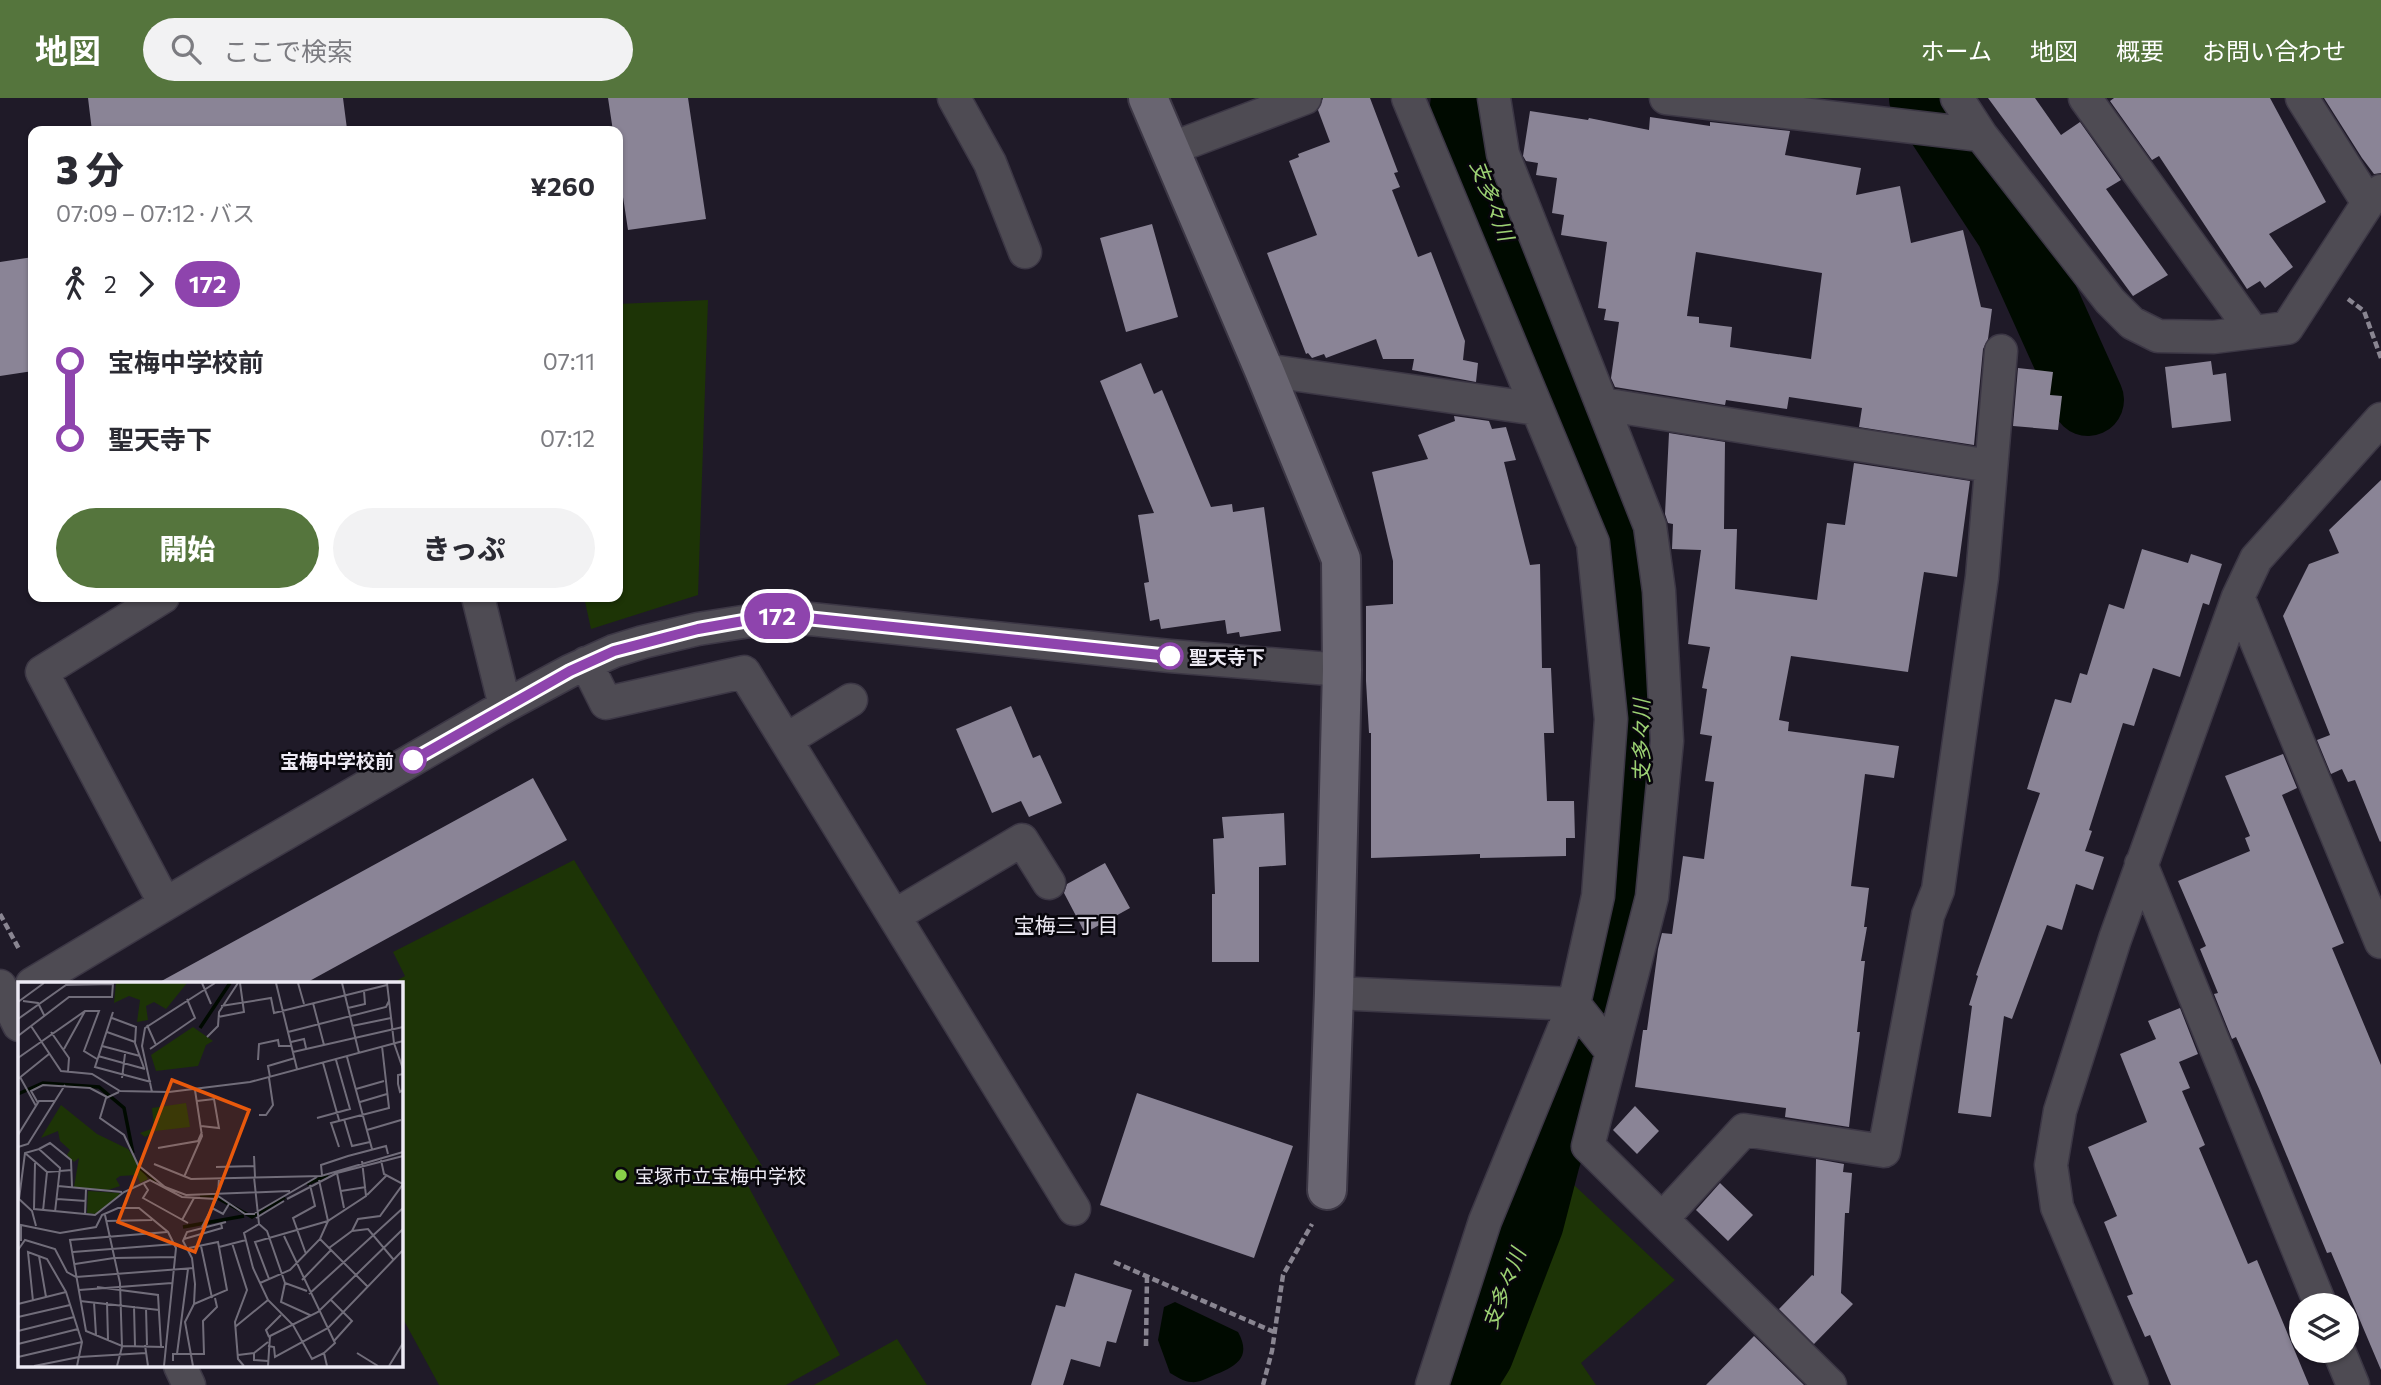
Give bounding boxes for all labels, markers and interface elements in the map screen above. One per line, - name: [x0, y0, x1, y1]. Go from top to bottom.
- search box: [143, 18, 633, 81]
- text: 地図: [35, 29, 101, 70]
- icon: search: [167, 30, 205, 68]
- text: ここで検索: [223, 35, 353, 66]
- text: ホーム: [1921, 36, 1992, 65]
- text: 地図: [2030, 36, 2078, 65]
- text: 概要: [2116, 36, 2164, 65]
- text: お問い合わせ: [2202, 36, 2346, 65]
- text: 3 分: [56, 145, 124, 192]
- water label: 支多々川: [1466, 156, 1520, 246]
- text: ¥260: [530, 170, 595, 201]
- text: 07:09 – 07:12 · バス: [56, 199, 255, 227]
- icon: walk: [56, 265, 94, 303]
- icon: forward: [127, 265, 165, 303]
- text: 172: [189, 269, 226, 298]
- text: 2: [104, 270, 117, 298]
- text: 宝梅中学校前: [108, 346, 264, 377]
- text: 07:11: [543, 347, 595, 375]
- text: 聖天寺下: [108, 423, 212, 454]
- text: 07:12: [540, 424, 595, 452]
- button: 開始: [56, 508, 319, 588]
- button: きっぷ: [333, 508, 595, 588]
- line badge: 172: [737, 593, 817, 639]
- text: 172: [758, 601, 796, 630]
- marker: 聖天寺下: [1157, 643, 1183, 669]
- place label: 聖天寺下: [1189, 645, 1265, 668]
- water label: 支多々川: [1628, 697, 1653, 783]
- marker: 宝梅中学校前: [400, 747, 426, 773]
- place label: 宝梅中学校前: [280, 749, 394, 772]
- district label: 宝梅三丁目: [1014, 912, 1119, 937]
- inset map: [18, 982, 402, 1368]
- place label: 宝塚市立宝梅中学校: [635, 1164, 806, 1187]
- marker: 宝塚市立宝梅中学校: [613, 1167, 629, 1183]
- water label: 支多々川: [1476, 1242, 1530, 1332]
- map controls: [2289, 1293, 2359, 1363]
- button: layers: [2289, 1293, 2359, 1363]

